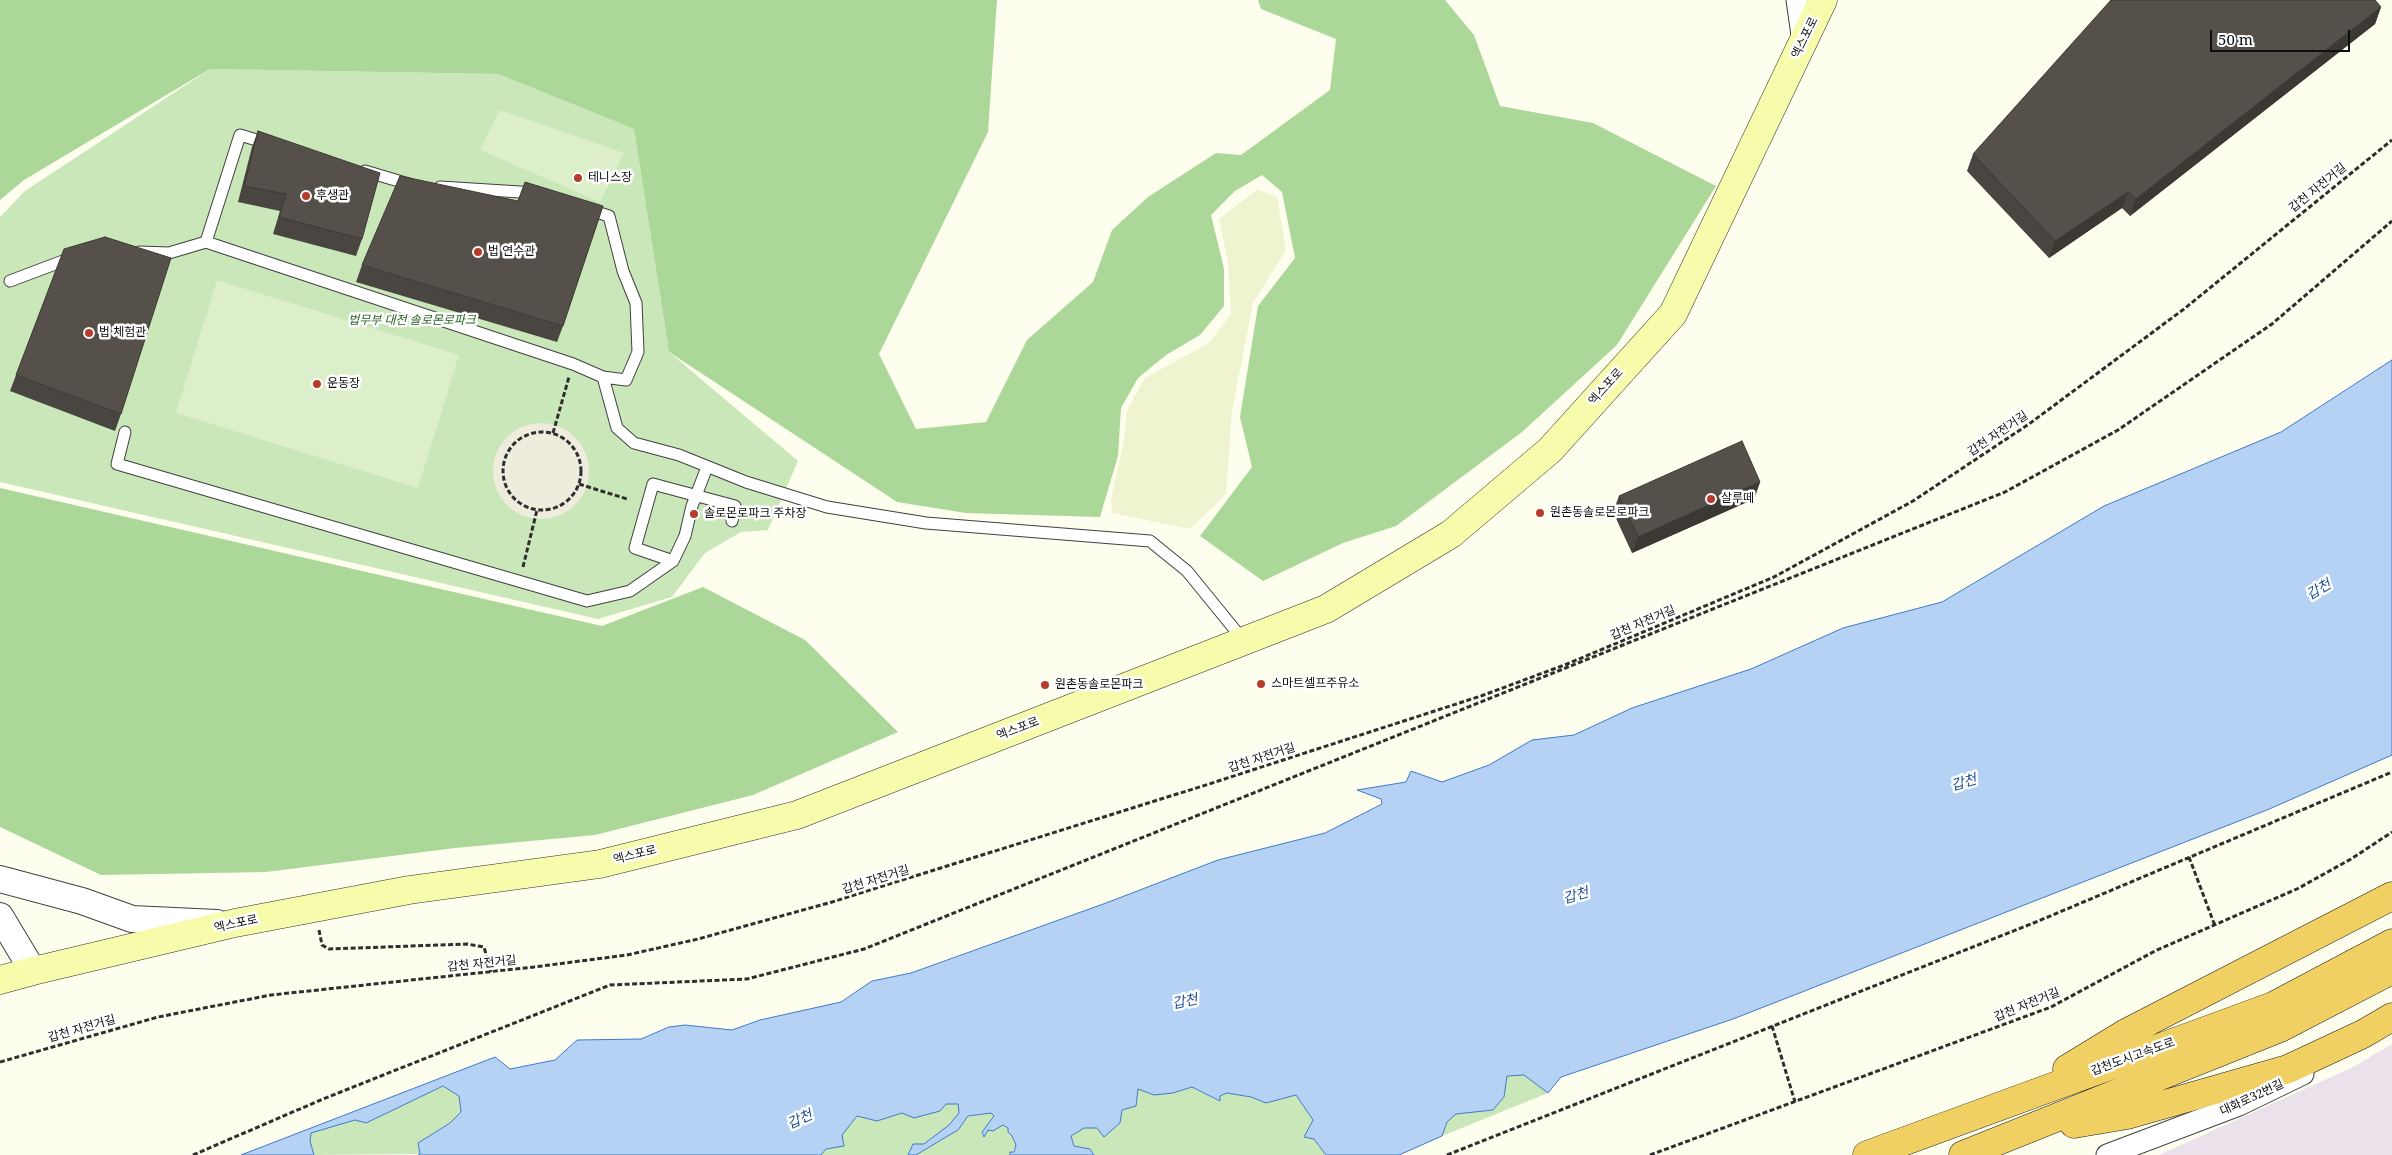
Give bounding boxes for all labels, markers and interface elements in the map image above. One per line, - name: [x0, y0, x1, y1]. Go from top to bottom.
- street label: 엑스포로: [1789, 15, 1821, 61]
- scale bar: [2212, 20, 2352, 52]
- text: 50 m: [2218, 29, 2253, 49]
- street label: 갑천 자전거길: [2287, 161, 2349, 215]
- place label: 테니스장: [588, 171, 632, 185]
- marker: 테니스장: [572, 172, 584, 184]
- place label: 후생관: [316, 189, 349, 203]
- marker: 후생관: [300, 190, 312, 202]
- place label: 법 연수관: [488, 245, 535, 259]
- marker: 법 연수관: [472, 246, 484, 258]
- park label: 법무부 대전 솔로몬로파크: [348, 314, 476, 328]
- place label: 법 체험관: [99, 326, 146, 340]
- marker: 법 체험관: [83, 327, 95, 339]
- street label: 엑스포로: [1586, 366, 1626, 408]
- place label: 운동장: [327, 377, 360, 391]
- marker: 운동장: [311, 378, 323, 390]
- street label: 갑천 자전거길: [1965, 409, 2031, 459]
- place label: 살루떼: [1721, 492, 1754, 506]
- marker: 살루떼: [1705, 493, 1717, 505]
- place label: 원촌동솔로몬로파크: [1550, 506, 1649, 520]
- place label: 솔로몬로파크 주차장: [704, 507, 806, 521]
- marker: 원촌동솔로몬로파크: [1534, 507, 1546, 519]
- marker: 솔로몬로파크 주차장: [688, 508, 700, 520]
- water label: 갑천: [2304, 576, 2334, 604]
- street label: 갑천 자전거길: [1608, 603, 1678, 643]
- place label: 스마트셀프주유소: [1271, 677, 1359, 691]
- place label: 원촌동솔로몬파크: [1055, 678, 1143, 692]
- marker: 스마트셀프주유소: [1255, 678, 1267, 690]
- marker: 원촌동솔로몬파크: [1039, 679, 1051, 691]
- street label: 엑스포로: [995, 714, 1041, 744]
- street label: 갑천 자전거길: [1227, 740, 1297, 776]
- water label: 갑천: [1949, 771, 1979, 795]
- street label: 엑스포로: [612, 843, 658, 867]
- street label: 갑천 자전거길: [841, 863, 911, 897]
- water label: 갑천: [1561, 884, 1591, 908]
- street label: 엑스포로: [213, 912, 259, 936]
- street label: 갑천 자전거길: [447, 953, 517, 975]
- street label: 갑천 자전거길: [1992, 985, 2062, 1025]
- water label: 갑천: [1171, 991, 1199, 1013]
- street label: 갑천 자전거길: [47, 1013, 117, 1045]
- street label: 갑천도시고속도로: [2089, 1035, 2177, 1079]
- street label: 대화로32번길: [2218, 1077, 2286, 1119]
- water label: 갑천: [785, 1107, 815, 1133]

